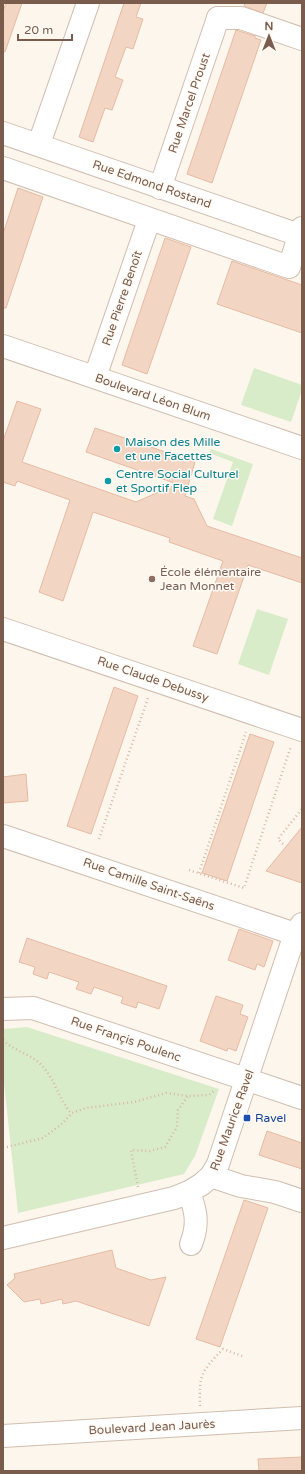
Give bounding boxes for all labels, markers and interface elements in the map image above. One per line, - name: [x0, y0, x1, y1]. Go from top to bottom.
- scale bar: [18, 16, 72, 42]
- north arrow: [249, 16, 289, 56]
- text: N: [265, 20, 273, 33]
- text: 20 m: [24, 23, 53, 37]
- street label: Rue Marcel Proust: [165, 51, 213, 155]
- street label: Rue Edmond Rostand: [91, 157, 213, 211]
- street label: Rue Pierre Benoît: [99, 248, 145, 347]
- street label: Boulevard Léon Blum: [93, 371, 213, 423]
- place label: Maison des Mille et une Facettes: [125, 435, 220, 463]
- marker: Maison des Mille et une Facettes: [112, 444, 122, 454]
- place label: Centre Social Culturel et Sportif Flep: [116, 467, 239, 495]
- marker: Centre Social Culturel et Sportif Flep: [103, 476, 113, 486]
- place label: École élémentaire Jean Monnet: [160, 565, 261, 593]
- marker: École élémentaire Jean Monnet: [147, 574, 157, 584]
- street label: Rue Claude Debussy: [95, 653, 211, 705]
- street label: Rue Camille Saint-Saëns: [81, 855, 217, 913]
- street label: Rue Françis Poulenc: [69, 1014, 183, 1064]
- street label: Rue Maurice Ravel: [207, 1068, 257, 1172]
- place label: Ravel: [255, 1111, 286, 1125]
- marker: Ravel: [242, 1113, 252, 1123]
- street label: Boulevard Jean Jaurès: [88, 1417, 216, 1437]

